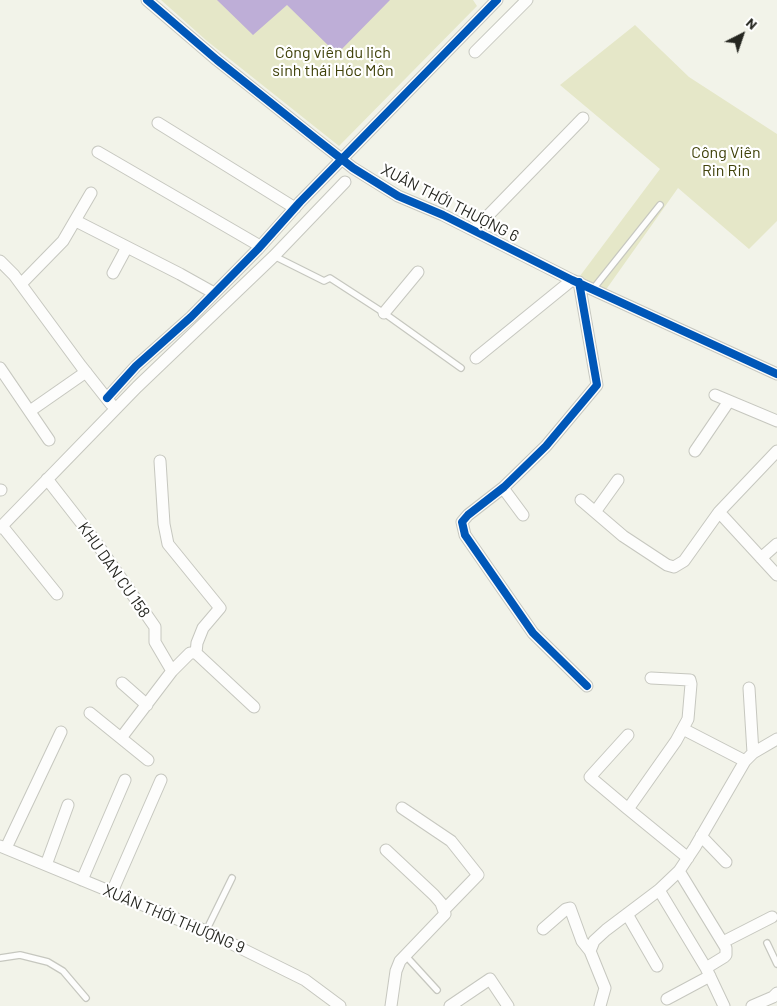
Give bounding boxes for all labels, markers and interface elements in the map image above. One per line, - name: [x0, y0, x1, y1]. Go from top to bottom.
- north arrow: [717, 10, 767, 60]
- text: N: [743, 14, 761, 33]
- park label: Công viên du lịch sinh thái Hóc Môn: [272, 43, 394, 81]
- park label: Công Viên Rin Rin: [691, 143, 761, 181]
- street label: XUÂN THỚI THƯỢNG 6: [378, 160, 522, 246]
- street label: KHU DAN CU 158: [74, 518, 154, 622]
- street label: XUÂN THỚI THƯỢNG 9: [100, 880, 248, 958]

